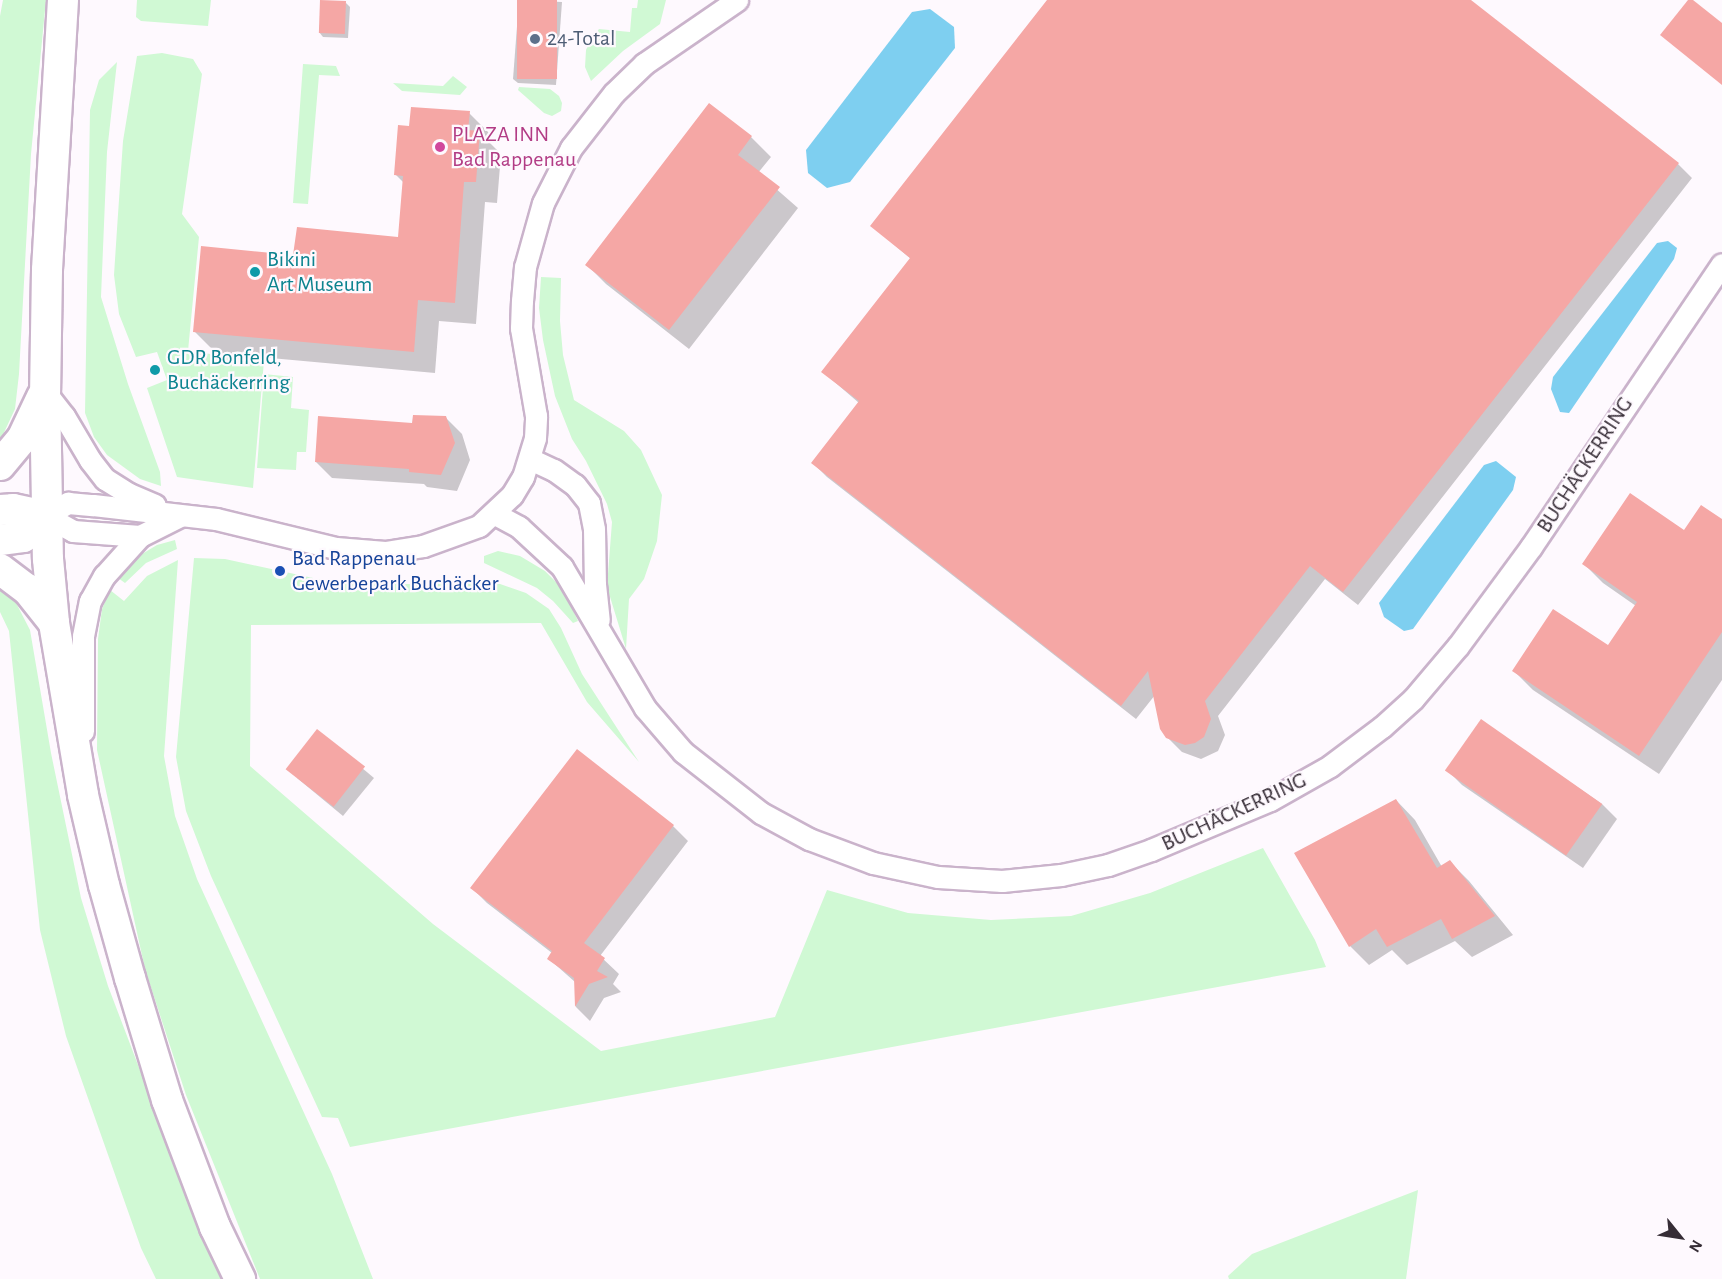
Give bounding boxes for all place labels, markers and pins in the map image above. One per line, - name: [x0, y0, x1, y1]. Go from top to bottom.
- place label: 24-Total: [547, 26, 616, 52]
- marker: 24-Total: [528, 32, 542, 46]
- place label: PLAZA INN Bad Rappenau: [452, 121, 576, 172]
- marker: PLAZA INN Bad Rappenau: [433, 140, 447, 154]
- place label: Bikini Art Museum: [267, 246, 372, 298]
- marker: Bikini Art Museum: [248, 265, 262, 279]
- place label: GDR Bonfeld, Buchäckerring: [167, 344, 290, 396]
- marker: GDR Bonfeld, Buchäckerring: [148, 363, 162, 377]
- place label: Bad Rappenau Gewerbepark Buchäcker: [292, 545, 499, 596]
- marker: Bad Rappenau Gewerbepark Buchäcker: [273, 564, 287, 578]

